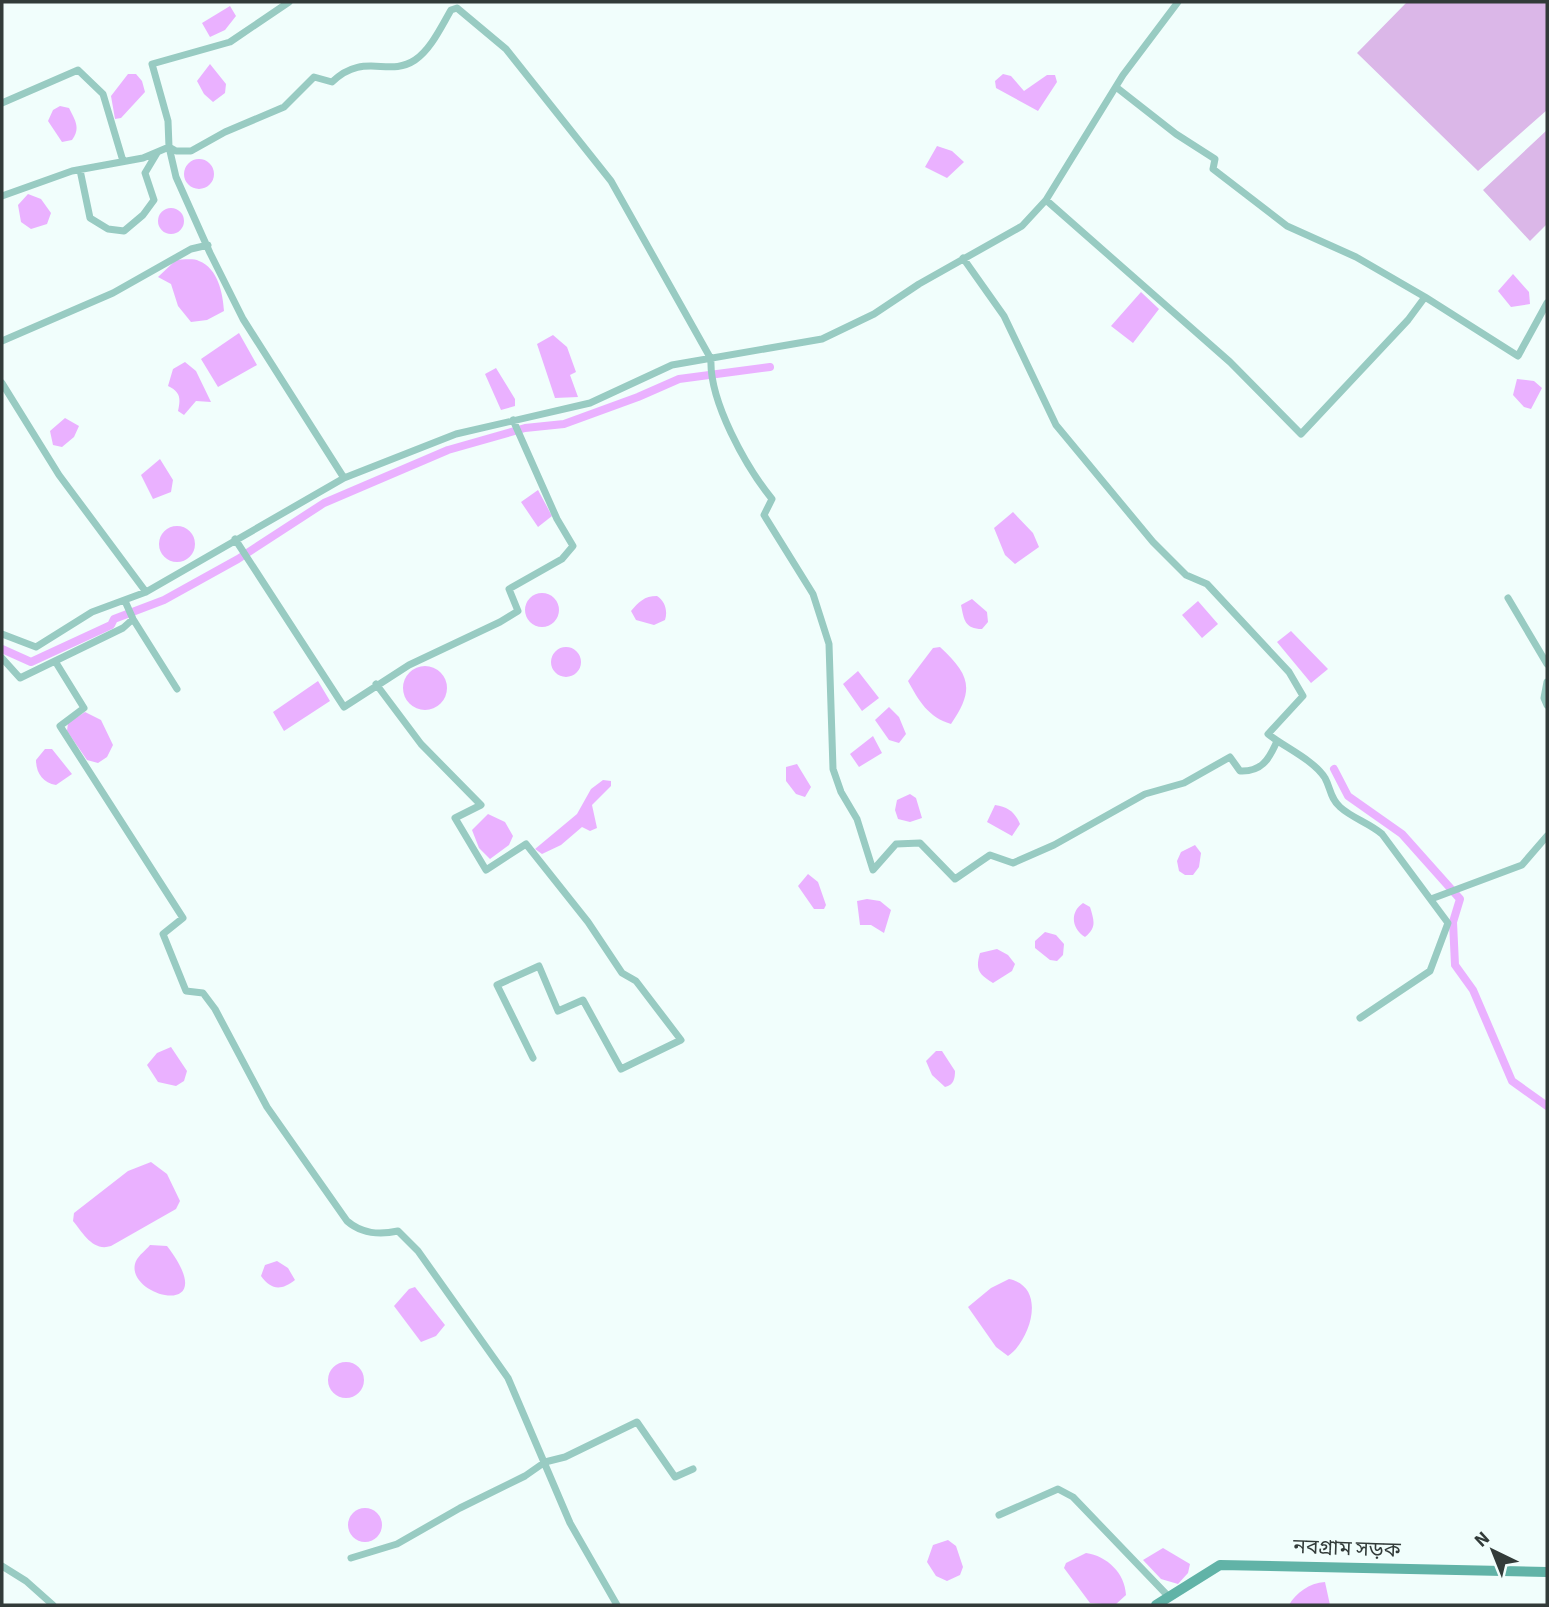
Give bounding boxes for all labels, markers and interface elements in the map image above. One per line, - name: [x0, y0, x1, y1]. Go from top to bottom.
- north arrow: [1458, 1516, 1528, 1586]
- text: N: [1469, 1525, 1496, 1554]
- street label: নবগ্রাম সড়ক: [1292, 1531, 1402, 1565]

